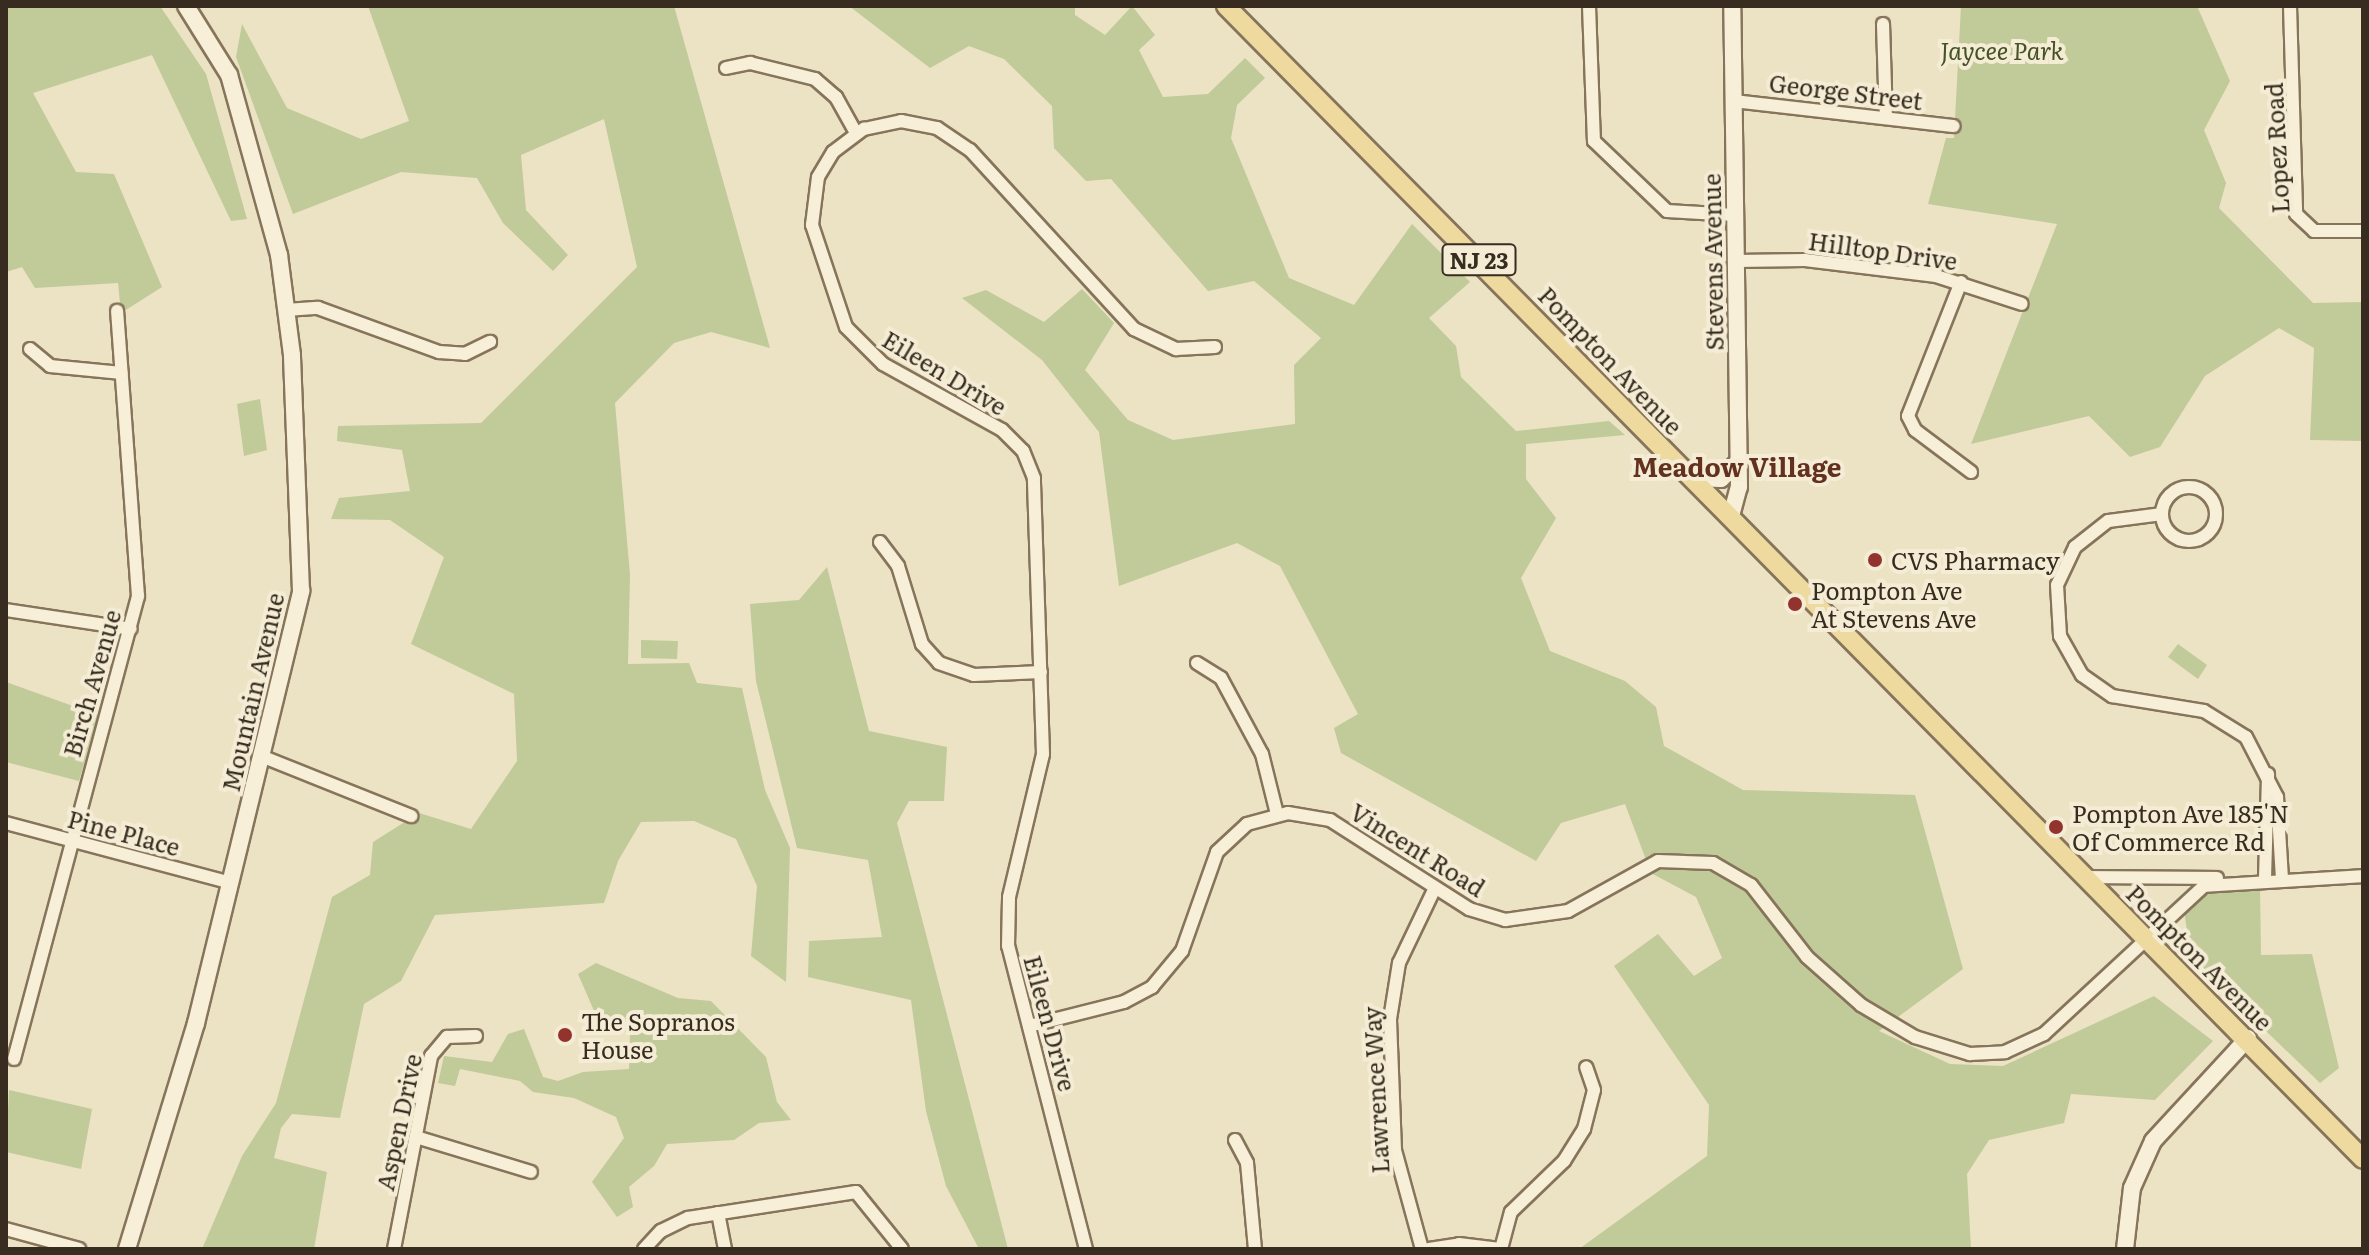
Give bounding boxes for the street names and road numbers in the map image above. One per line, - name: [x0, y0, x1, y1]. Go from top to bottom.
- street label: George Street: [1768, 67, 1924, 115]
- street label: Lopez Road: [2258, 82, 2294, 214]
- street label: Stevens Avenue: [1696, 173, 1728, 351]
- street label: Hilltop Drive: [1807, 225, 1959, 275]
- road number: NJ 23: [1441, 242, 1517, 278]
- street label: Pompton Avenue: [1533, 280, 1689, 440]
- street label: Eileen Drive: [878, 324, 1012, 420]
- street label: Mountain Avenue: [215, 590, 289, 794]
- street label: Birch Avenue: [56, 606, 126, 760]
- street label: Vincent Road: [1345, 796, 1491, 902]
- street label: Pine Place: [65, 803, 183, 861]
- street label: Pompton Avenue: [2121, 878, 2279, 1036]
- street label: Eileen Drive: [1019, 952, 1083, 1094]
- street label: Lawrence Way: [1356, 1006, 1394, 1174]
- street label: Aspen Drive: [369, 1051, 427, 1193]

